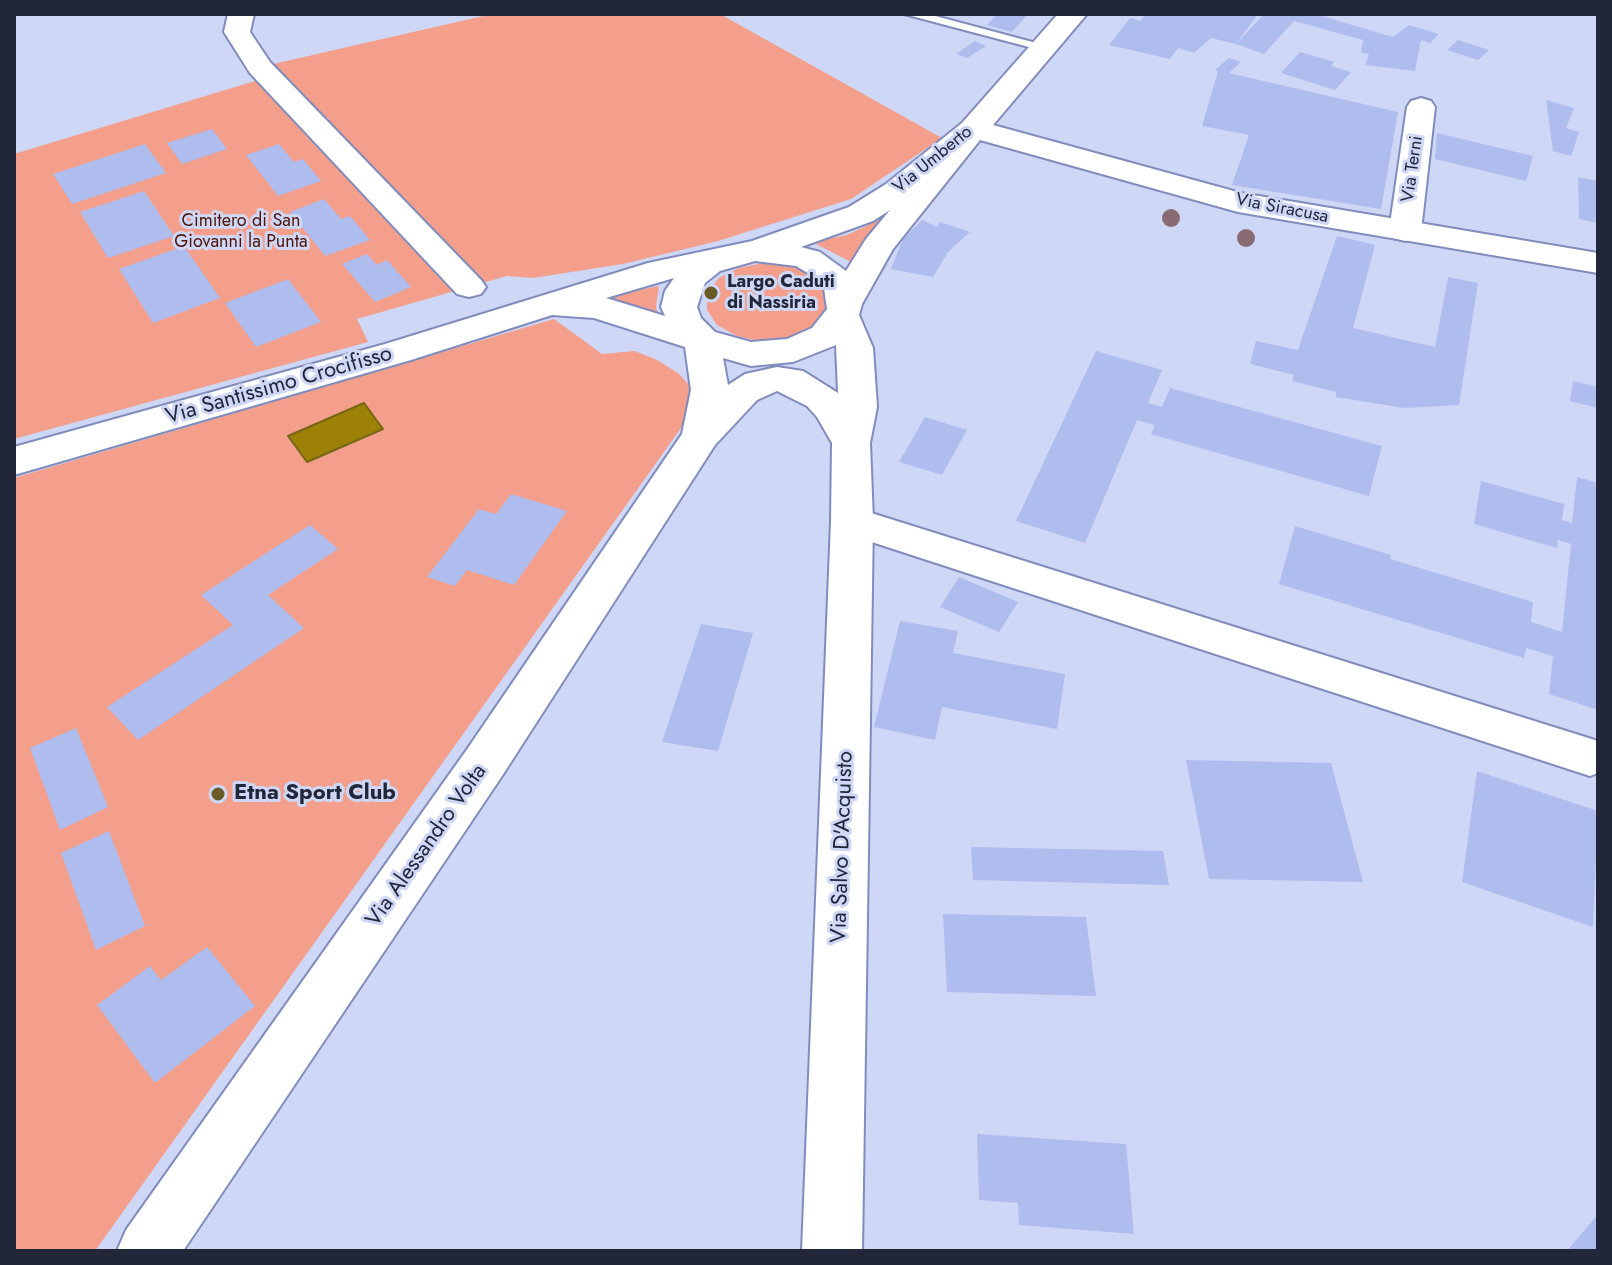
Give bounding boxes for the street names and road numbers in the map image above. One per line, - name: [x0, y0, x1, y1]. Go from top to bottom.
- street label: Via Umberto: [889, 121, 977, 199]
- street label: Via Terni: [1398, 134, 1428, 204]
- street label: Via Siracusa: [1234, 189, 1330, 229]
- street label: Via Santissimo Crocifisso: [163, 341, 395, 431]
- street label: Via Salvo D'Acquisto: [826, 751, 860, 943]
- street label: Via Alessandro Volta: [361, 760, 493, 932]

